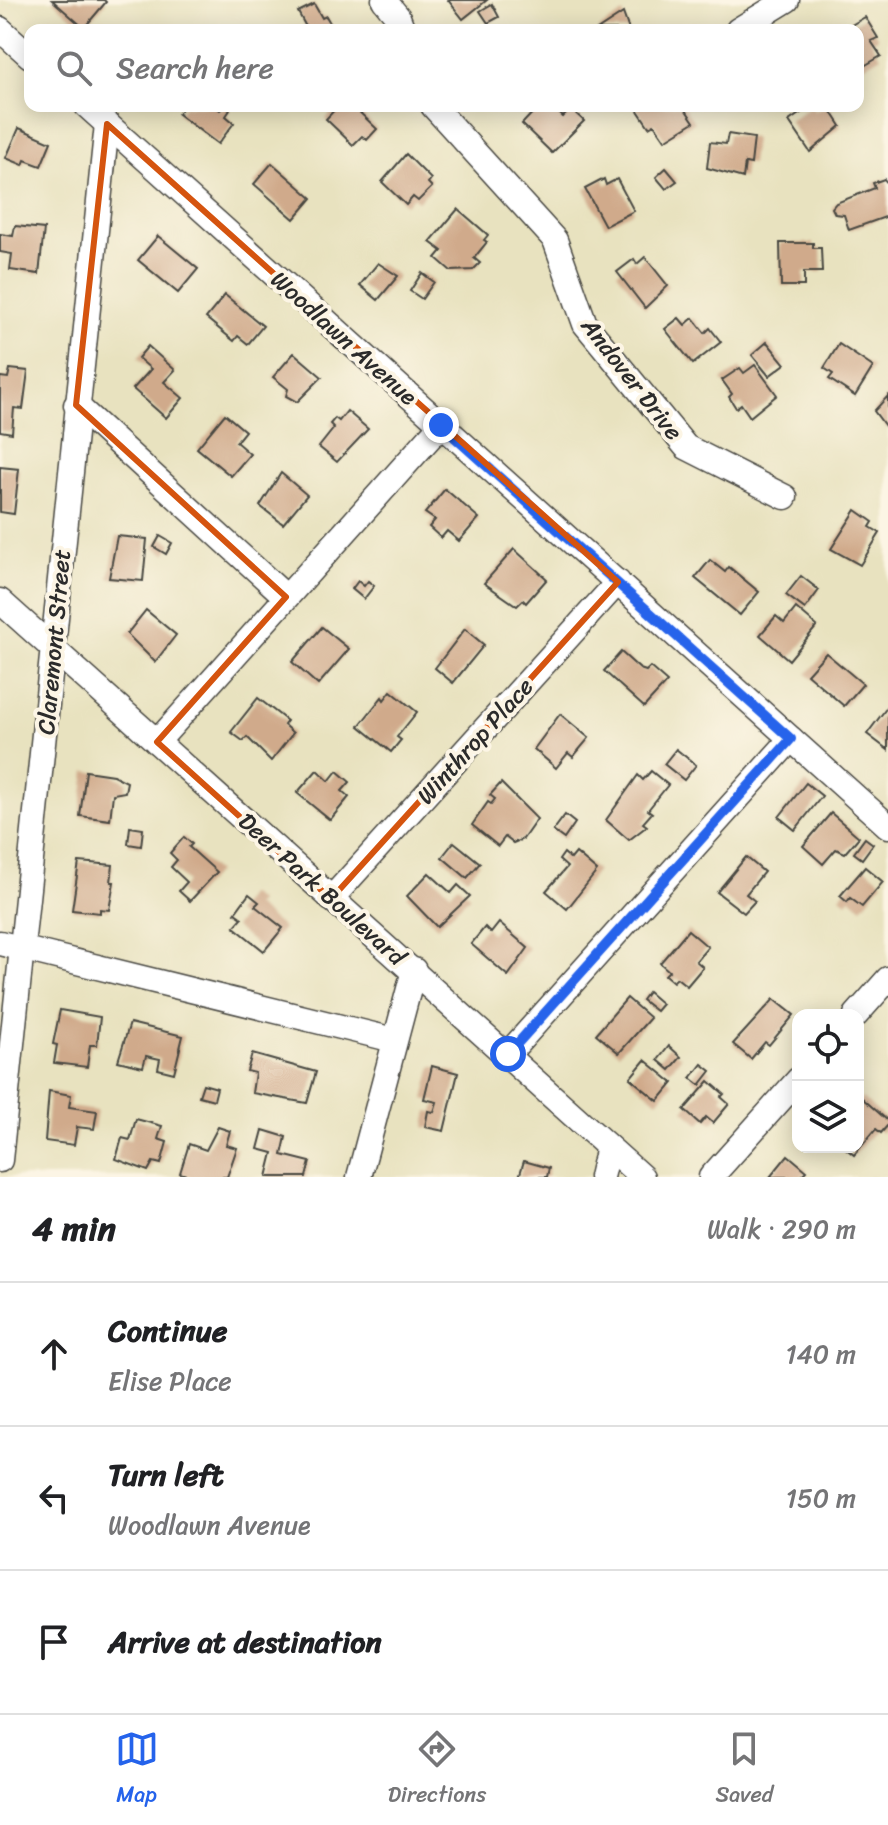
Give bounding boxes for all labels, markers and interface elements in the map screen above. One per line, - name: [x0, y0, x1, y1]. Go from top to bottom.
- search box: [24, 24, 864, 112]
- text: Search here: [116, 41, 274, 95]
- icon: search: [52, 46, 96, 90]
- street label: Woodlawn Avenue: [261, 260, 428, 416]
- street label: Andover Drive: [569, 307, 694, 450]
- route end: [423, 407, 459, 443]
- street label: Claremont Street: [25, 548, 83, 736]
- street label: Winthrop Place: [406, 668, 544, 814]
- street label: Deer Park Boulevard: [228, 802, 418, 978]
- map controls: [792, 1009, 864, 1153]
- button: locate: [792, 1009, 864, 1081]
- route start: [490, 1036, 526, 1072]
- button: layers: [792, 1081, 864, 1153]
- text: 4 min: [32, 1199, 116, 1259]
- text: Walk · 290 m: [707, 1206, 856, 1252]
- text: Continue: [108, 1304, 227, 1358]
- text: 140 m: [785, 1331, 856, 1377]
- icon: ahead: [32, 1332, 76, 1376]
- text: Elise Place: [108, 1358, 232, 1404]
- text: Turn left: [108, 1448, 224, 1502]
- text: 150 m: [786, 1475, 856, 1521]
- icon: left: [32, 1476, 76, 1520]
- text: Woodlawn Avenue: [108, 1502, 310, 1548]
- text: Arrive at destination: [108, 1615, 382, 1669]
- icon: arrive: [32, 1620, 76, 1664]
- tab: Map: [115, 1727, 159, 1814]
- tab: Directions: [388, 1727, 486, 1814]
- tab: Saved: [715, 1727, 773, 1814]

